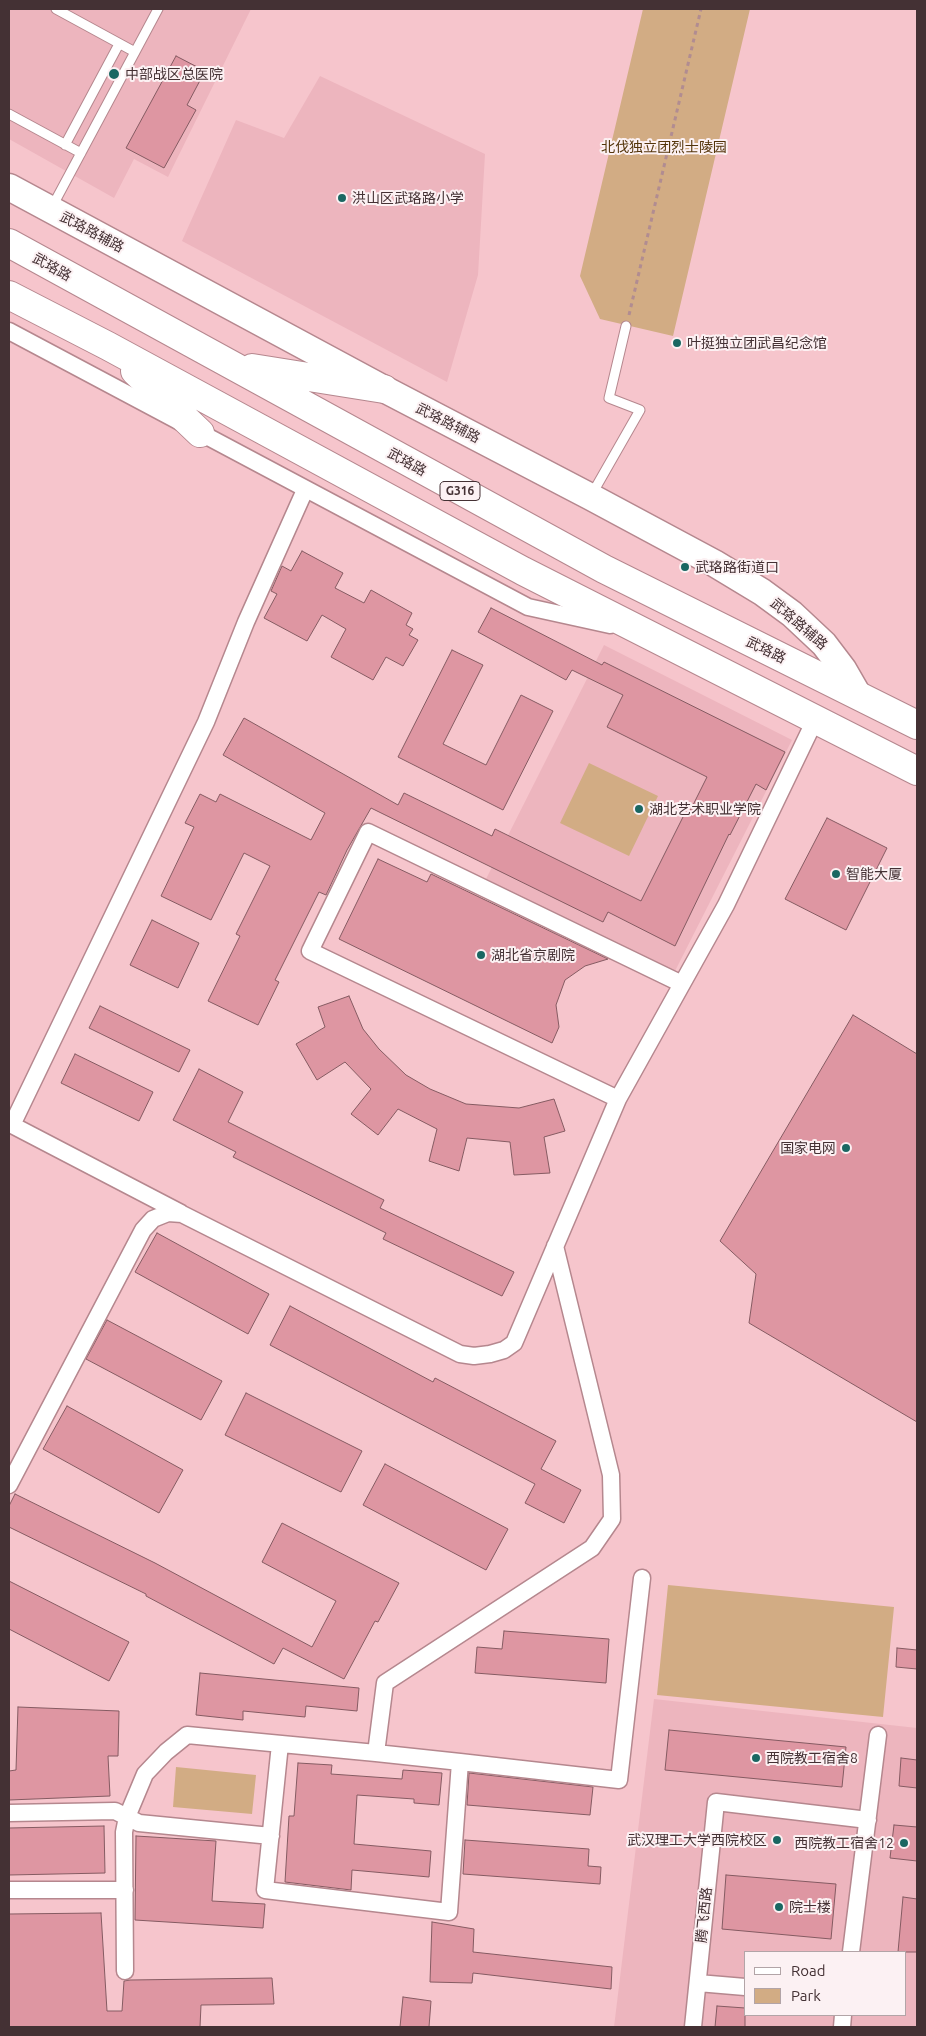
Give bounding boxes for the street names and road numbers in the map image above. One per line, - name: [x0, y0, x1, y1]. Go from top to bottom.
- street label: 武珞路辅路: [57, 208, 127, 256]
- street label: 武珞路: [30, 249, 74, 285]
- street label: 武珞路辅路: [413, 400, 483, 446]
- street label: 武珞路: [385, 444, 429, 480]
- road number: G316: [440, 482, 480, 501]
- street label: 武珞路辅路: [767, 595, 831, 653]
- street label: 武珞路: [743, 633, 789, 667]
- street label: 腾飞西路: [693, 1886, 715, 1944]

